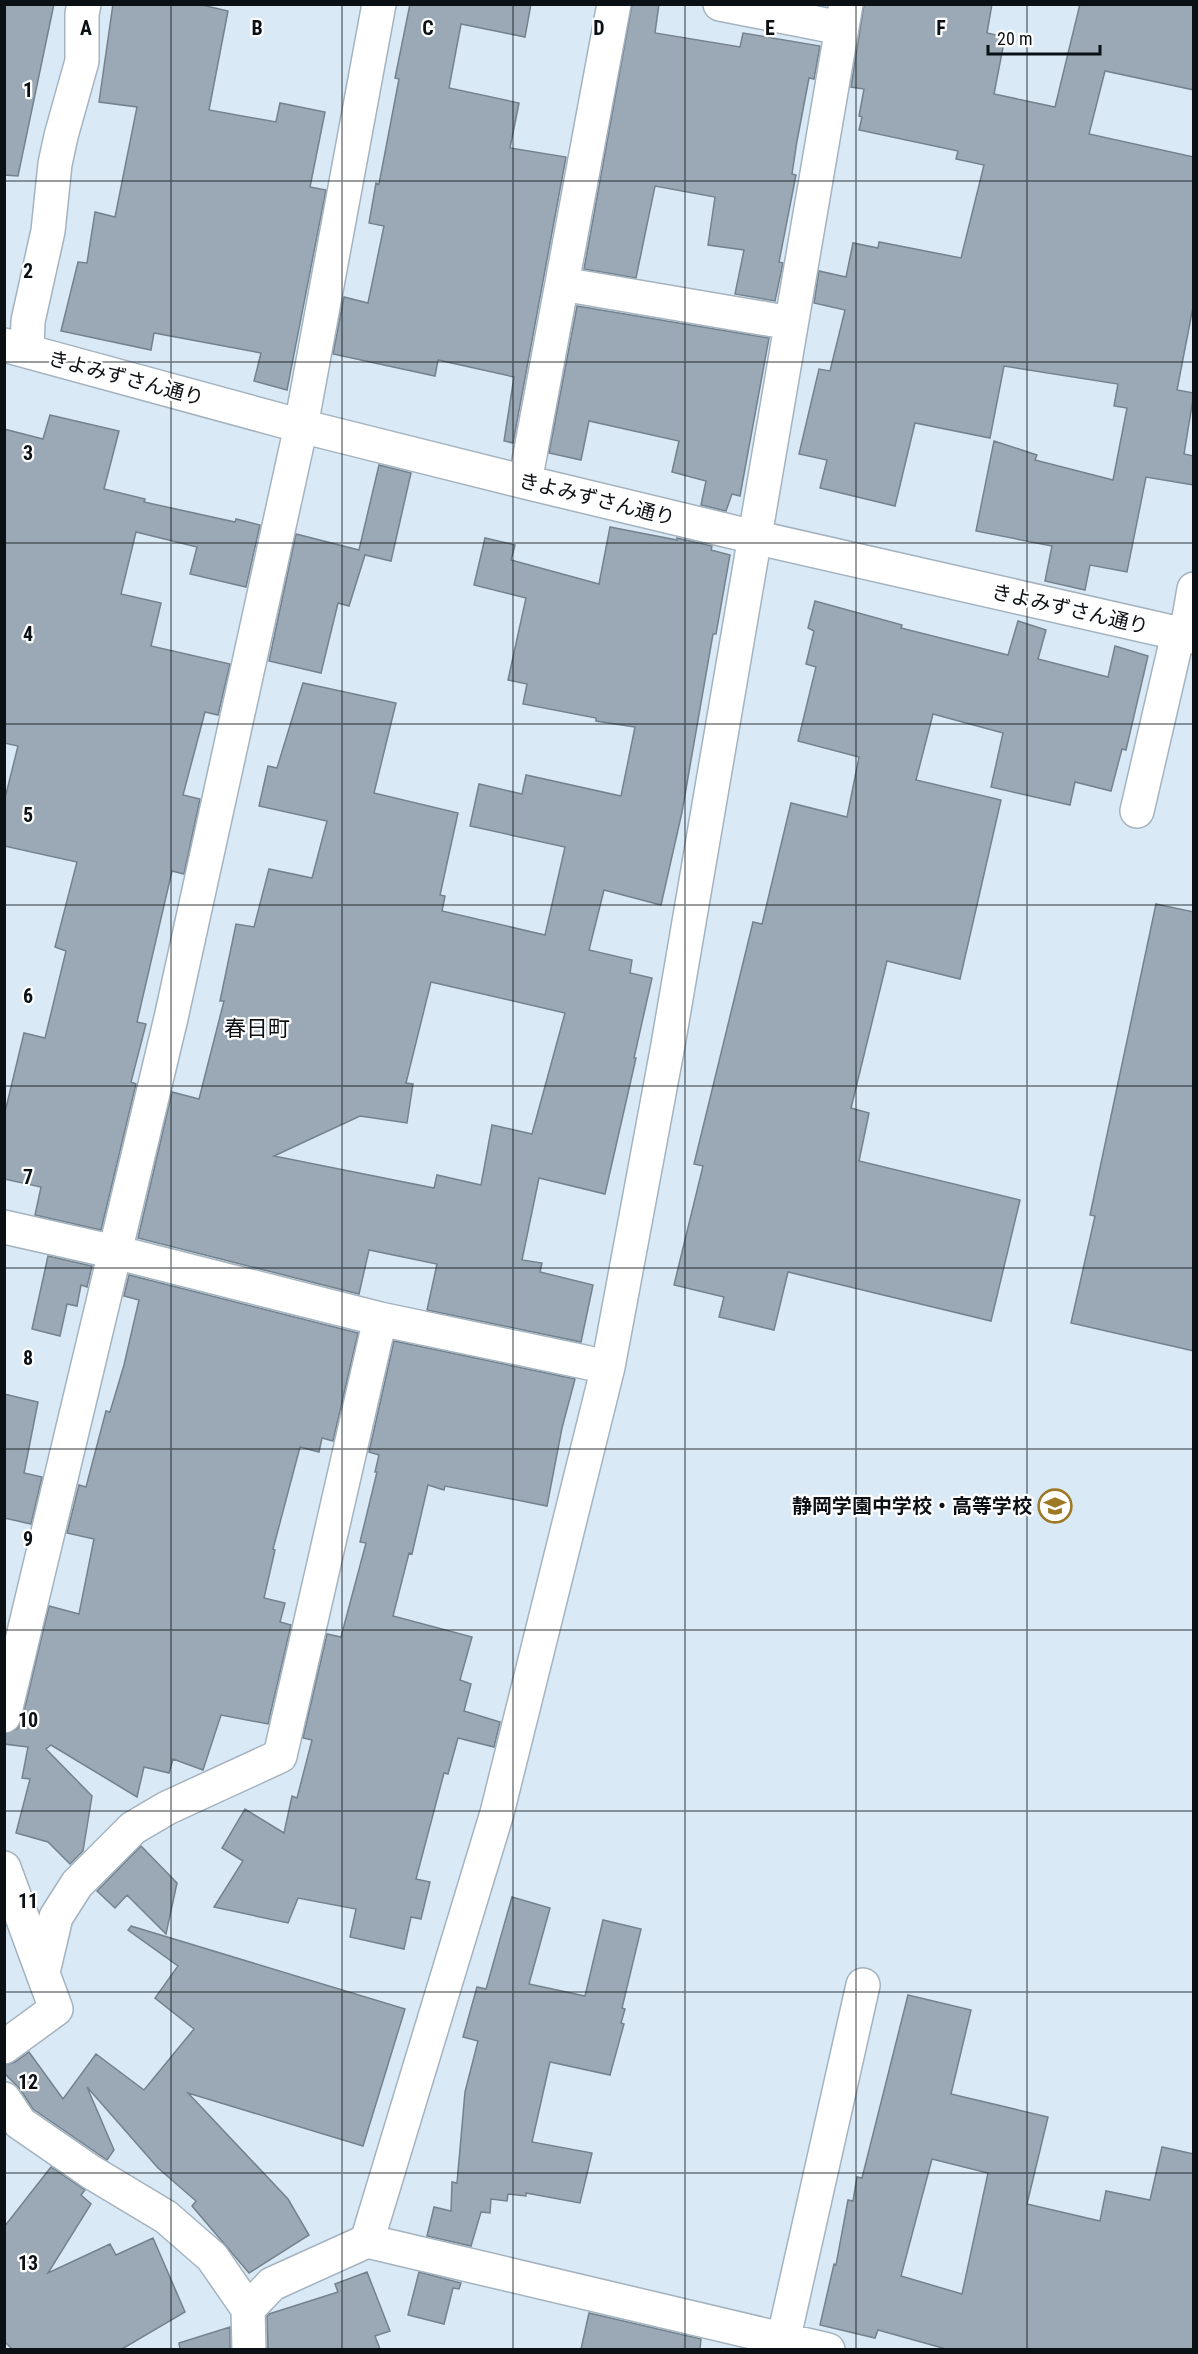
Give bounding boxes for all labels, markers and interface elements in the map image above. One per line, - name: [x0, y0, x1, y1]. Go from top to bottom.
- text: A: [80, 16, 92, 40]
- text: B: [251, 16, 263, 40]
- text: C: [422, 16, 434, 40]
- text: D: [593, 16, 605, 40]
- text: E: [765, 16, 775, 40]
- text: F: [936, 16, 946, 40]
- scale bar: [988, 18, 1100, 56]
- text: 20 m: [997, 28, 1032, 49]
- text: 1: [23, 78, 33, 102]
- text: 2: [23, 259, 33, 283]
- street label: きよみずさん通り: [46, 346, 206, 410]
- text: 3: [23, 441, 33, 465]
- street label: きよみずさん通り: [516, 468, 678, 530]
- street label: きよみずさん通り: [989, 579, 1151, 639]
- text: 4: [23, 622, 33, 646]
- text: 5: [23, 803, 33, 827]
- text: 6: [23, 984, 33, 1008]
- district label: 春日町: [224, 1016, 290, 1041]
- text: 7: [23, 1165, 33, 1189]
- text: 8: [23, 1346, 33, 1370]
- school or university icon: 静岡学園中学校・高等学校: [1037, 1488, 1073, 1524]
- place label: 静岡学園中学校・高等学校: [792, 1494, 1032, 1518]
- text: 9: [23, 1527, 33, 1551]
- text: 10: [18, 1708, 38, 1732]
- text: 11: [18, 1889, 38, 1913]
- text: 12: [18, 2070, 38, 2094]
- text: 13: [18, 2251, 38, 2275]

